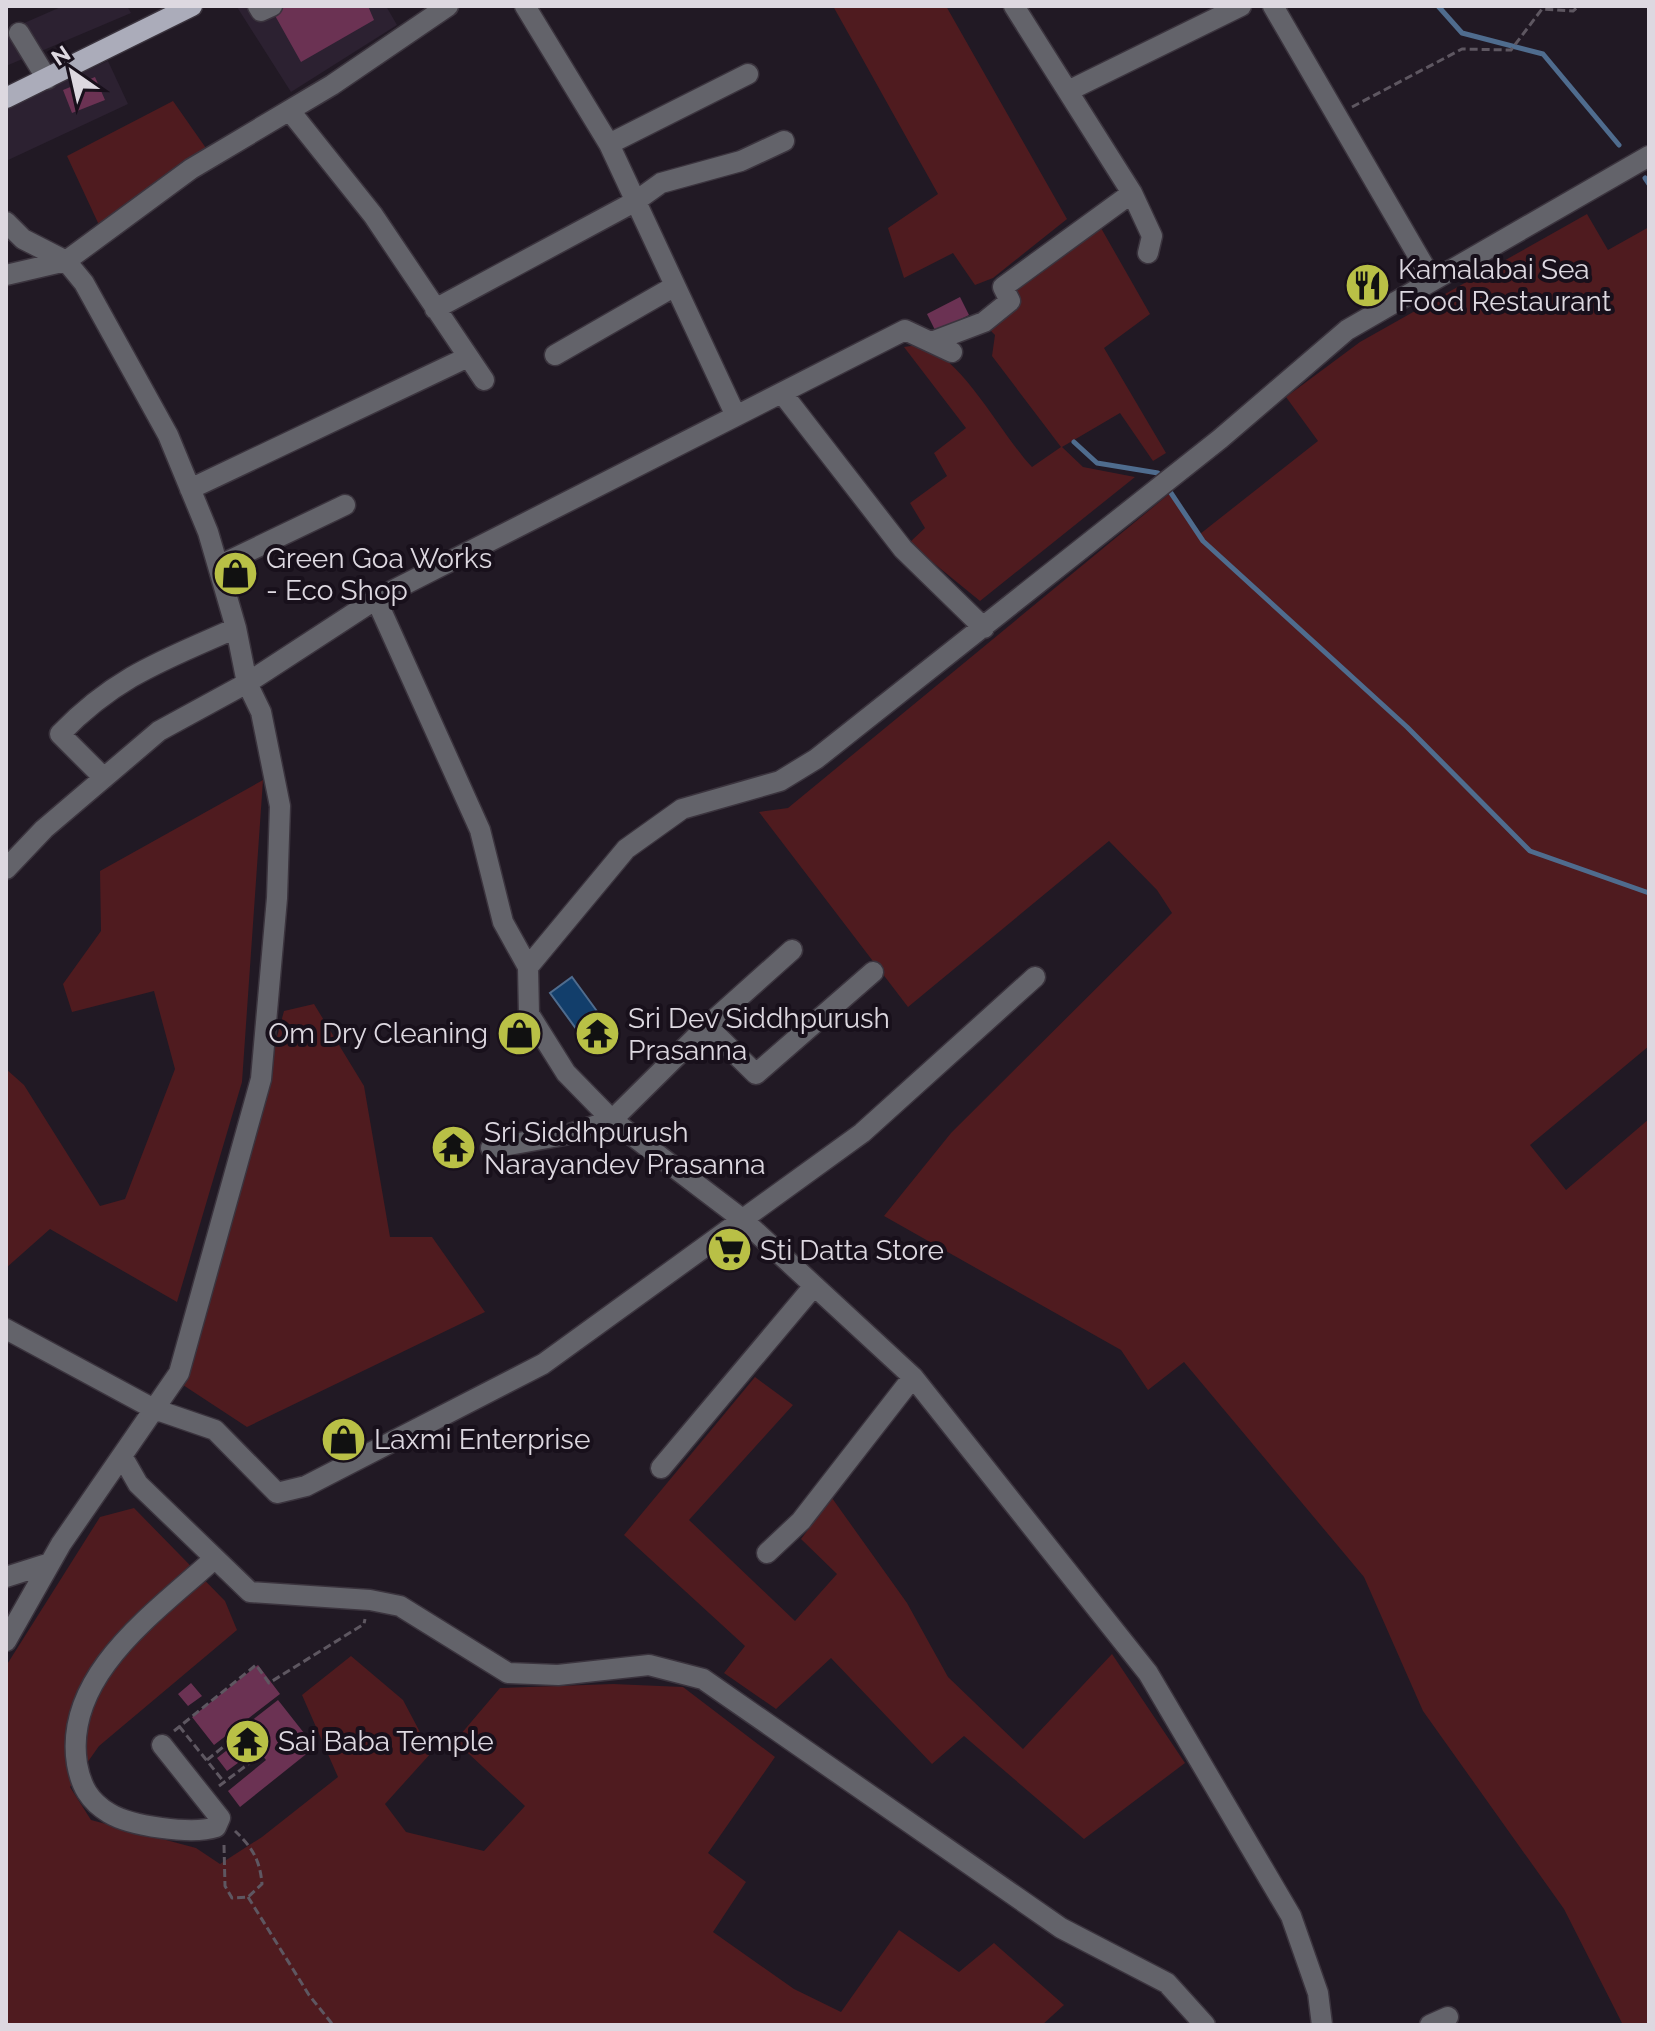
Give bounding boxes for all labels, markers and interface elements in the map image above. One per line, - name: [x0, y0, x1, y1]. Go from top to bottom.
- north arrow: [32, 32, 112, 112]
- text: N: [47, 40, 75, 71]
- place label: Kamalabai Sea Food Restaurant: [1398, 253, 1612, 318]
- restaurant icon: Kamalabai Sea Food Restaurant: [1343, 261, 1391, 309]
- place label: Green Goa Works - Eco Shop: [266, 542, 492, 607]
- shop icon: Green Goa Works - Eco Shop: [211, 550, 259, 598]
- place label: Sri Dev Siddhpurush Prasanna: [628, 1002, 890, 1067]
- shop icon: Om Dry Cleaning: [495, 1009, 543, 1057]
- temple icon: Sri Dev Siddhpurush Prasanna: [573, 1010, 621, 1058]
- place label: Om Dry Cleaning: [268, 1017, 488, 1050]
- place label: Sri Siddhpurush Narayandev Prasanna: [484, 1116, 766, 1181]
- temple icon: Sri Siddhpurush Narayandev Prasanna: [429, 1124, 477, 1172]
- supermarket icon: Sti Datta Store: [705, 1226, 753, 1274]
- place label: Sti Datta Store: [760, 1234, 944, 1267]
- shop icon: Laxmi Enterprise: [319, 1415, 367, 1463]
- place label: Laxmi Enterprise: [374, 1423, 590, 1456]
- temple icon: Sai Baba Temple: [223, 1717, 271, 1765]
- place label: Sai Baba Temple: [278, 1725, 494, 1758]

